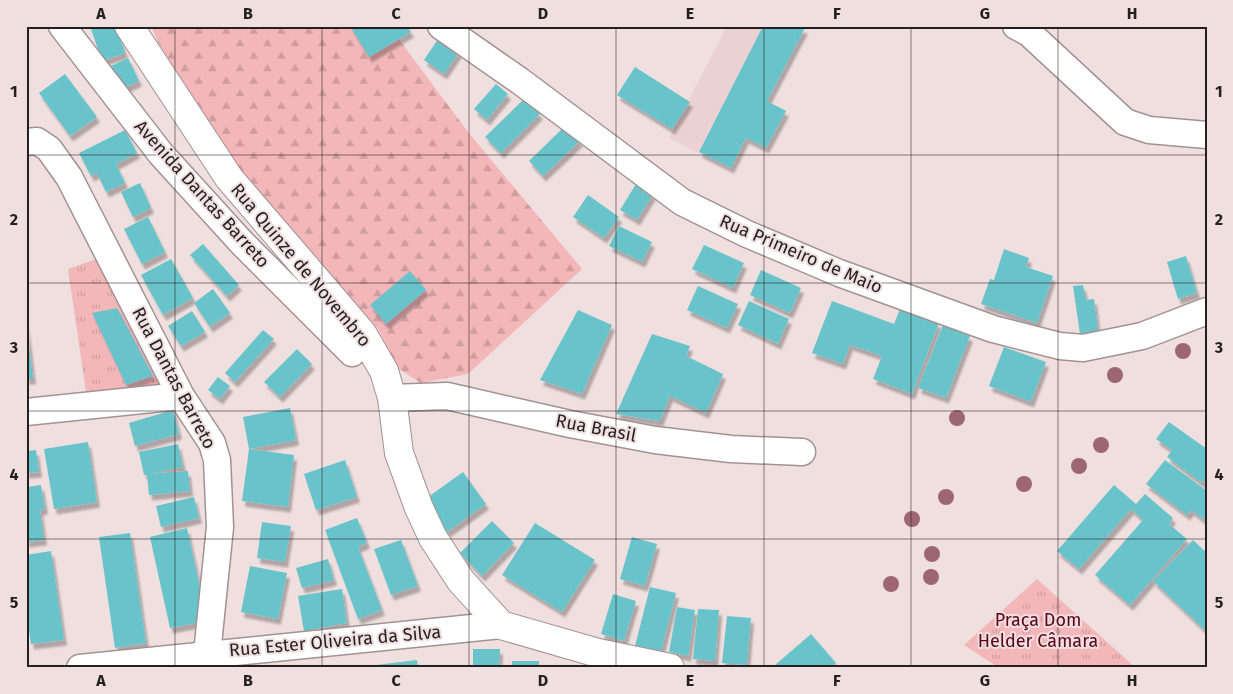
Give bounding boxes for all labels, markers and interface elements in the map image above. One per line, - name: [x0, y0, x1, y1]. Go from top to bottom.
- text: A: [95, 4, 106, 23]
- text: B: [243, 4, 253, 23]
- text: C: [391, 4, 401, 23]
- text: D: [538, 4, 548, 23]
- text: E: [686, 4, 694, 23]
- text: F: [833, 4, 841, 23]
- text: G: [980, 4, 990, 23]
- text: H: [1127, 4, 1137, 23]
- text: 1: [10, 82, 18, 101]
- text: 1: [1215, 82, 1223, 101]
- street label: Avenida Dantas Barreto: [130, 116, 274, 272]
- street label: Rua Quinze de Novembro: [226, 179, 376, 351]
- text: 2: [10, 210, 18, 229]
- street label: Rua Primeiro de Maio: [716, 210, 886, 298]
- text: 2: [1215, 210, 1223, 229]
- street label: Rua Dantas Barreto: [127, 303, 221, 453]
- text: 3: [9, 338, 18, 357]
- text: 3: [1214, 338, 1223, 357]
- street label: Rua Brasil: [554, 409, 638, 447]
- text: 4: [9, 465, 19, 484]
- text: 4: [1214, 465, 1224, 484]
- text: 5: [10, 593, 19, 612]
- text: 5: [1215, 593, 1224, 612]
- park label: Praça Dom Helder Câmara: [978, 609, 1098, 652]
- street label: Rua Ester Oliveira da Silva: [228, 621, 442, 661]
- text: A: [95, 671, 106, 690]
- text: B: [243, 671, 253, 690]
- text: C: [391, 671, 401, 690]
- text: D: [538, 671, 548, 690]
- text: E: [686, 671, 694, 690]
- text: F: [833, 671, 841, 690]
- text: G: [980, 671, 990, 690]
- text: H: [1127, 671, 1137, 690]

